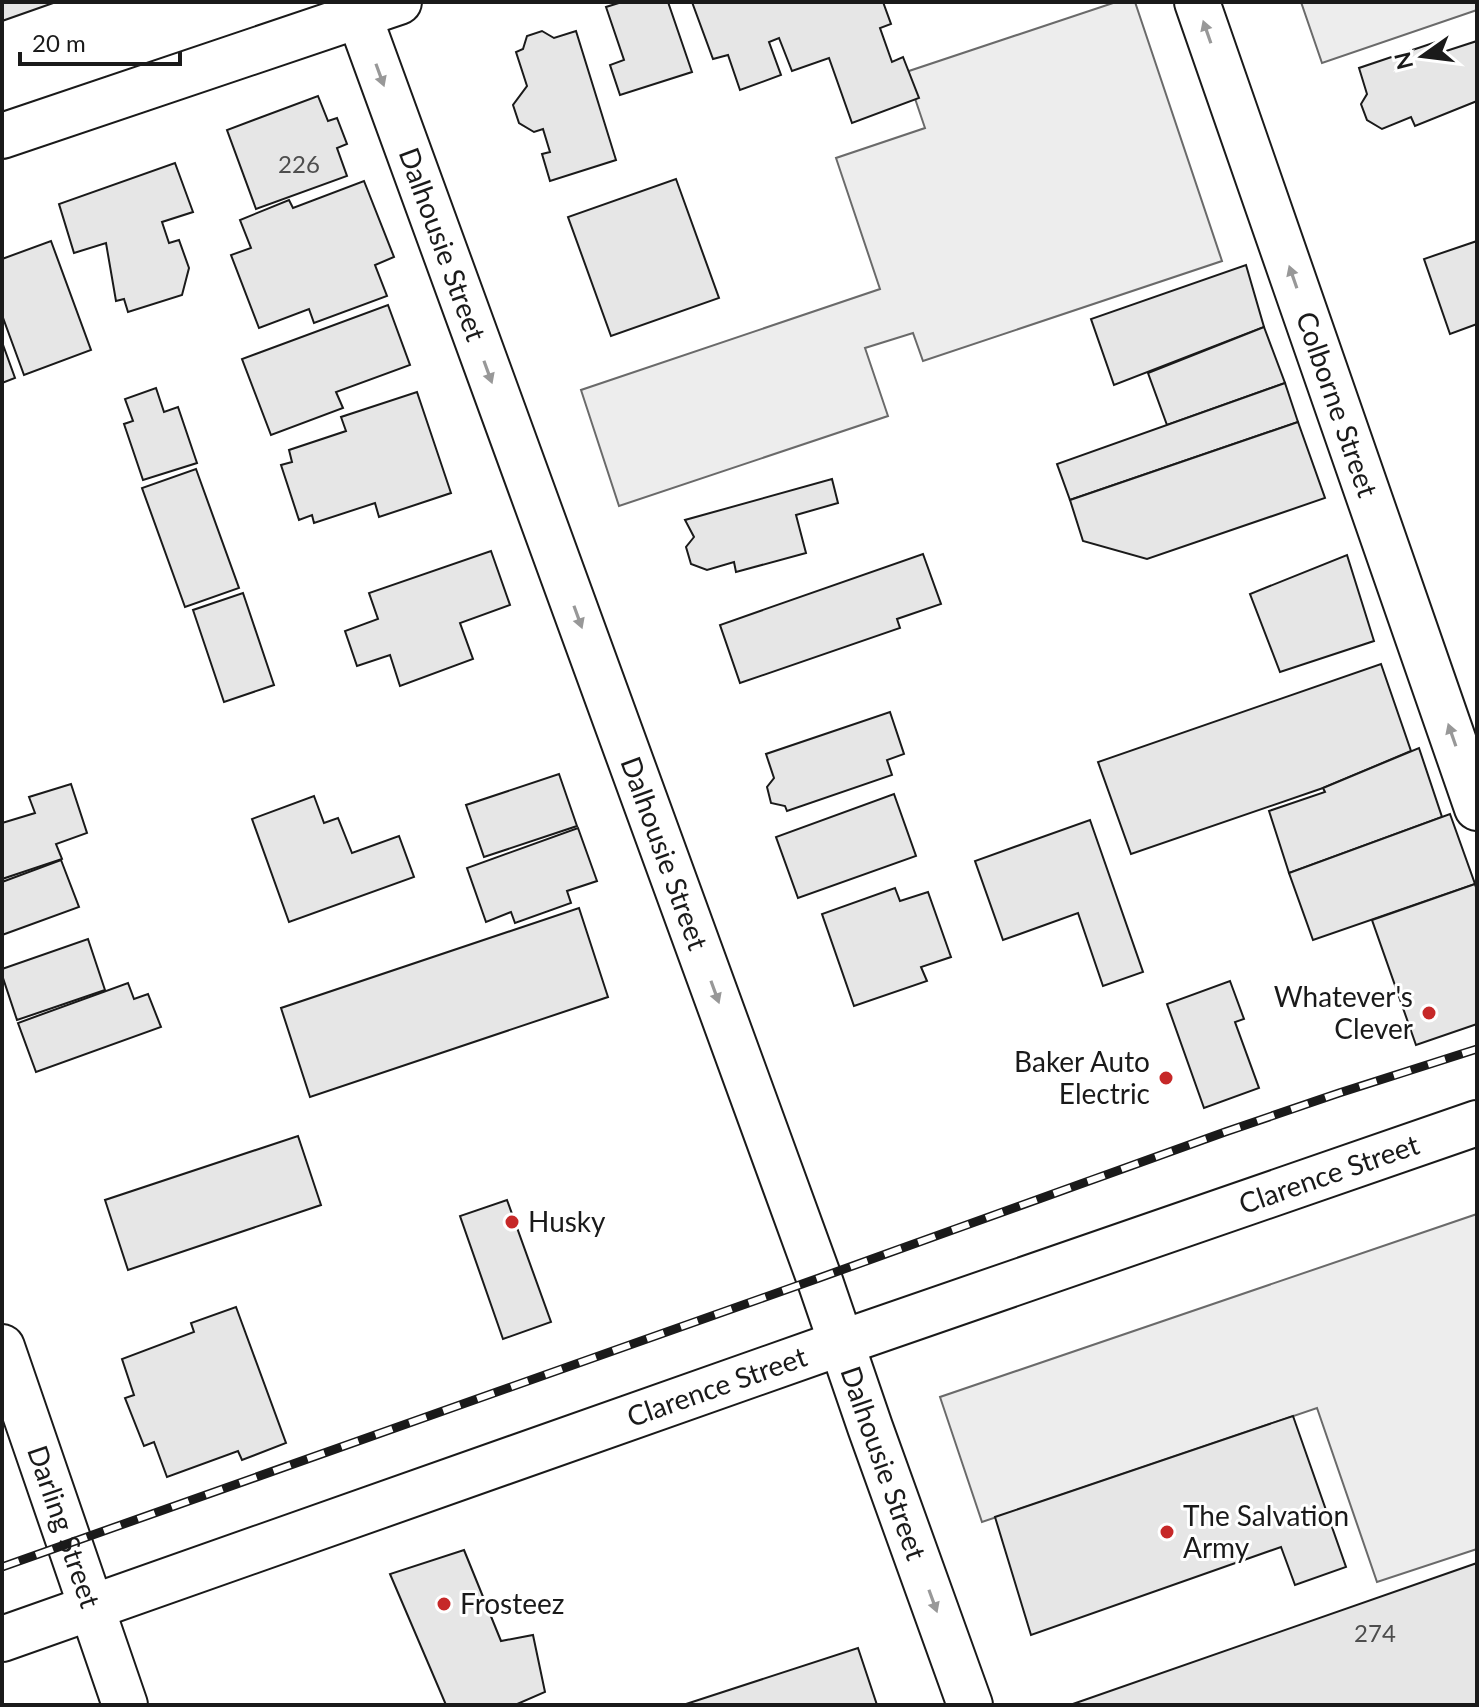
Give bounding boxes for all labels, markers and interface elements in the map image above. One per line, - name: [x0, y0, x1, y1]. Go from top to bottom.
- scale bar: [20, 16, 180, 66]
- north arrow: [1383, 16, 1463, 96]
- one-way arrow: [1201, 20, 1213, 44]
- text: 20 m: [32, 28, 86, 57]
- text: N: [1388, 49, 1418, 72]
- one-way arrow: [374, 64, 387, 88]
- street label: Dalhousie Street: [393, 143, 494, 345]
- house number: 226: [278, 149, 320, 178]
- one-way arrow: [1287, 265, 1299, 289]
- street label: Colborne Street: [1290, 307, 1386, 501]
- one-way arrow: [483, 360, 495, 384]
- one-way arrow: [572, 605, 584, 629]
- one-way arrow: [1445, 722, 1457, 746]
- street label: Dalhousie Street: [614, 752, 716, 954]
- place label: Whatever's Clever: [1274, 979, 1413, 1045]
- one-way arrow: [709, 980, 722, 1004]
- marker: Whatever's Clever: [1420, 1004, 1438, 1022]
- place label: Baker Auto Electric: [1014, 1044, 1150, 1110]
- marker: Baker Auto Electric: [1157, 1069, 1175, 1087]
- street label: Clarence Street: [1234, 1126, 1423, 1220]
- place label: Husky: [528, 1204, 606, 1238]
- marker: Husky: [503, 1213, 521, 1231]
- street label: Clarence Street: [622, 1339, 811, 1433]
- street label: Dalhousie Street: [834, 1361, 934, 1564]
- street label: Darling Street: [21, 1441, 108, 1612]
- place label: The Salvation Army: [1183, 1498, 1349, 1564]
- marker: The Salvation Army: [1158, 1523, 1176, 1541]
- place label: Frosteez: [460, 1586, 564, 1620]
- one-way arrow: [927, 1589, 939, 1613]
- marker: Frosteez: [435, 1595, 453, 1613]
- house number: 274: [1354, 1618, 1396, 1647]

